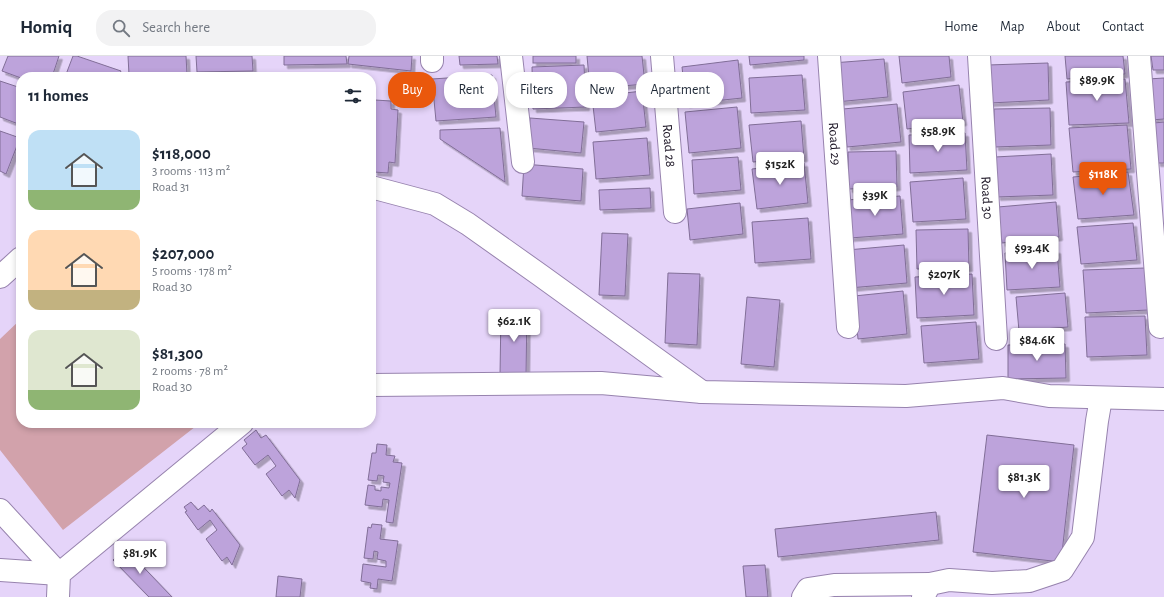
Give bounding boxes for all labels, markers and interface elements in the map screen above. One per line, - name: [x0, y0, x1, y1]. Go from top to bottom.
- search box: [96, 10, 376, 46]
- icon: search: [110, 17, 132, 39]
- text: Homiq: [20, 18, 72, 37]
- text: Search here: [142, 20, 210, 35]
- text: Home: [944, 20, 978, 34]
- text: Map: [1000, 20, 1024, 34]
- text: About: [1046, 20, 1080, 34]
- text: Contact: [1102, 20, 1144, 34]
- pin: $89.9K: [1064, 68, 1130, 102]
- chip: Buy: [388, 72, 436, 108]
- chip: Rent: [444, 72, 498, 108]
- chip: Filters: [506, 72, 567, 108]
- chip: New: [575, 72, 628, 108]
- chip: Apartment: [636, 72, 724, 108]
- text: $89.9K: [1079, 74, 1115, 87]
- icon: filters: [342, 85, 364, 107]
- text: 11 homes: [28, 87, 88, 104]
- pin: $58.9K: [905, 119, 971, 153]
- street label: Road 29: [826, 122, 843, 166]
- street label: Road 28: [660, 124, 677, 168]
- text: $58.9K: [921, 125, 955, 138]
- text: $118,000: [152, 145, 211, 162]
- icon: home: [60, 146, 108, 194]
- pin: $152K: [752, 152, 808, 186]
- text: $152K: [765, 158, 795, 171]
- pin: $118K: [1075, 162, 1131, 196]
- text: 3 rooms · 113 m²: [152, 165, 230, 178]
- text: $118K: [1088, 168, 1118, 181]
- street label: Road 30: [978, 176, 995, 220]
- text: Road 31: [152, 181, 190, 194]
- pin: $39K: [851, 183, 899, 217]
- text: $39K: [862, 189, 888, 202]
- pin: $93.4K: [999, 236, 1065, 270]
- text: $93.4K: [1015, 242, 1049, 255]
- text: $207,000: [152, 245, 214, 262]
- icon: home: [60, 246, 108, 294]
- pin: $207K: [916, 262, 972, 296]
- text: 5 rooms · 178 m²: [152, 265, 232, 278]
- text: $207K: [928, 268, 960, 281]
- text: Road 30: [152, 281, 192, 294]
- pin: $62.1K: [481, 309, 547, 343]
- text: $62.1K: [497, 315, 531, 328]
- pin: $84.6K: [1004, 328, 1070, 362]
- text: $84.6K: [1019, 334, 1055, 347]
- text: $81,300: [152, 345, 203, 362]
- icon: home: [60, 346, 108, 394]
- text: 2 rooms · 78 m²: [152, 365, 228, 378]
- text: Road 30: [152, 381, 192, 394]
- pin: $81.3K: [991, 465, 1057, 499]
- text: $81.3K: [1007, 471, 1041, 484]
- pin: $81.9K: [107, 541, 173, 575]
- text: $81.9K: [123, 547, 157, 560]

